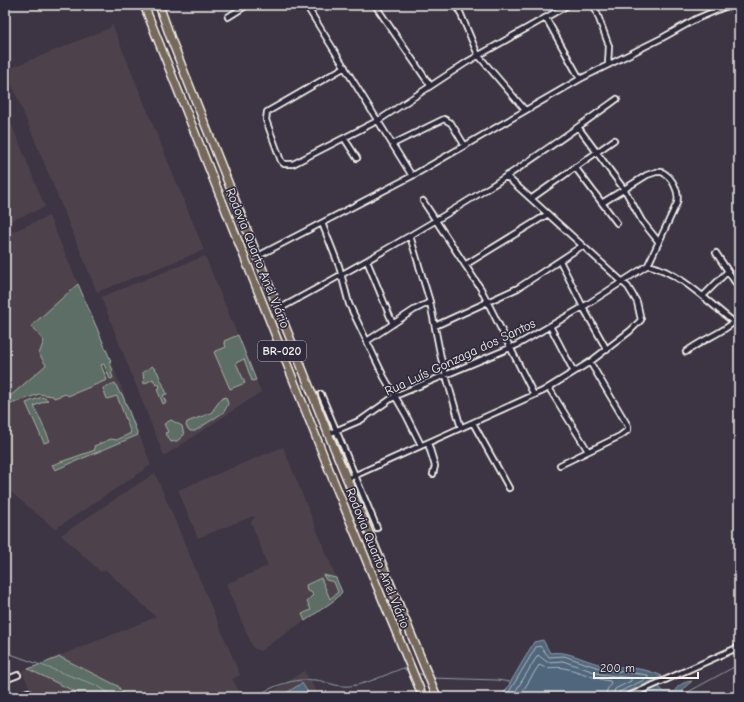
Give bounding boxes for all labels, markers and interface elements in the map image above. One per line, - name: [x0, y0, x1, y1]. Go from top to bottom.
- street label: Rodovia Quarto Anel Viário: [223, 186, 293, 330]
- street label: Rua Luís Gonzaga dos Santos: [382, 315, 538, 399]
- road number: BR-020: [258, 341, 306, 361]
- street label: Rodovia Quarto Anel Viário: [343, 486, 413, 630]
- scale bar: [594, 654, 698, 680]
- text: 200 m: [600, 661, 635, 675]

